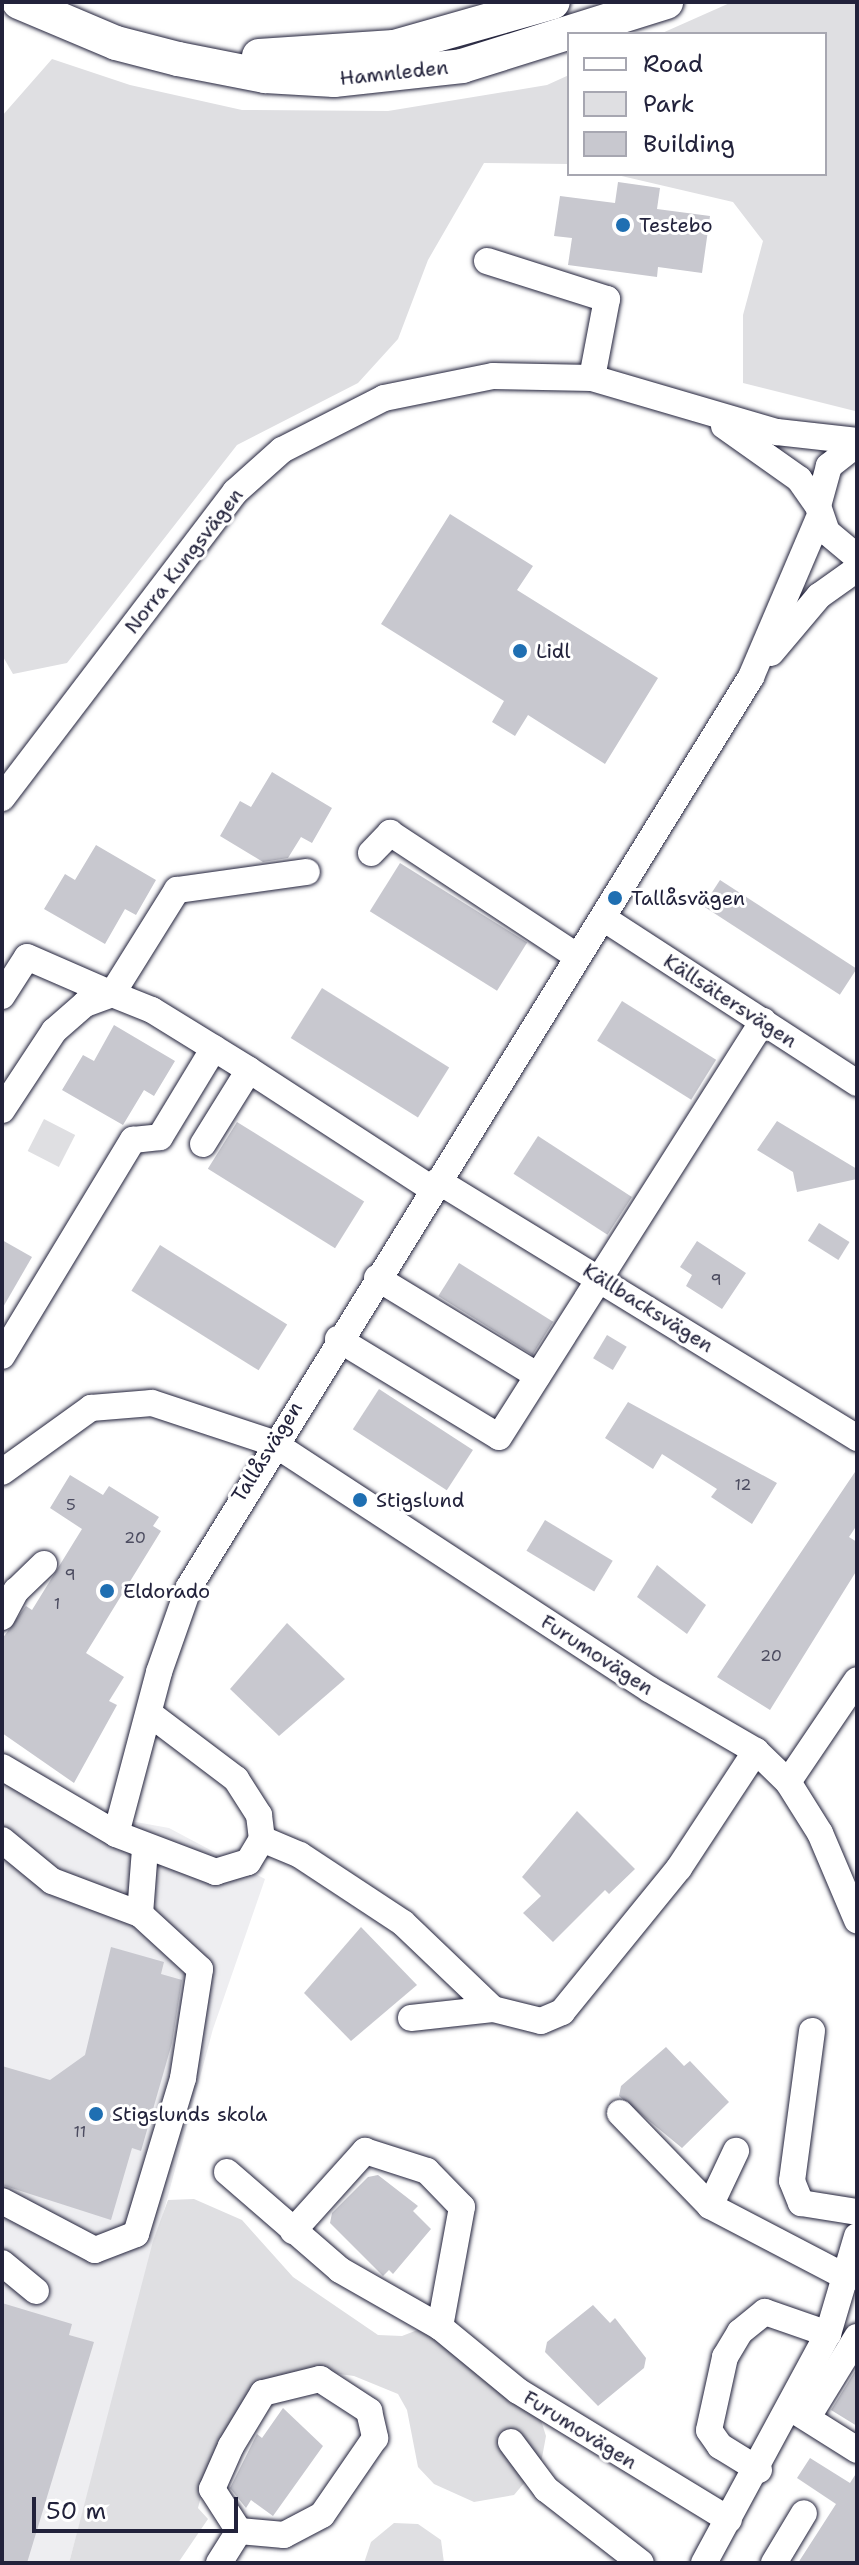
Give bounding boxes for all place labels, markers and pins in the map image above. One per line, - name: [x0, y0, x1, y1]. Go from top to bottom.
- place label: Testebo: [639, 213, 713, 237]
- marker: Testebo: [614, 216, 632, 234]
- place label: Lidl: [536, 639, 570, 663]
- marker: Lidl: [511, 642, 529, 660]
- place label: Tallåsvägen: [631, 886, 745, 910]
- marker: Tallåsvägen: [606, 889, 624, 907]
- place label: Stigslund: [376, 1488, 464, 1512]
- marker: Stigslund: [351, 1491, 369, 1509]
- place label: Eldorado: [123, 1579, 210, 1603]
- marker: Eldorado: [98, 1582, 116, 1600]
- place label: Stigslunds skola: [112, 2102, 268, 2126]
- marker: Stigslunds skola: [87, 2105, 105, 2123]

